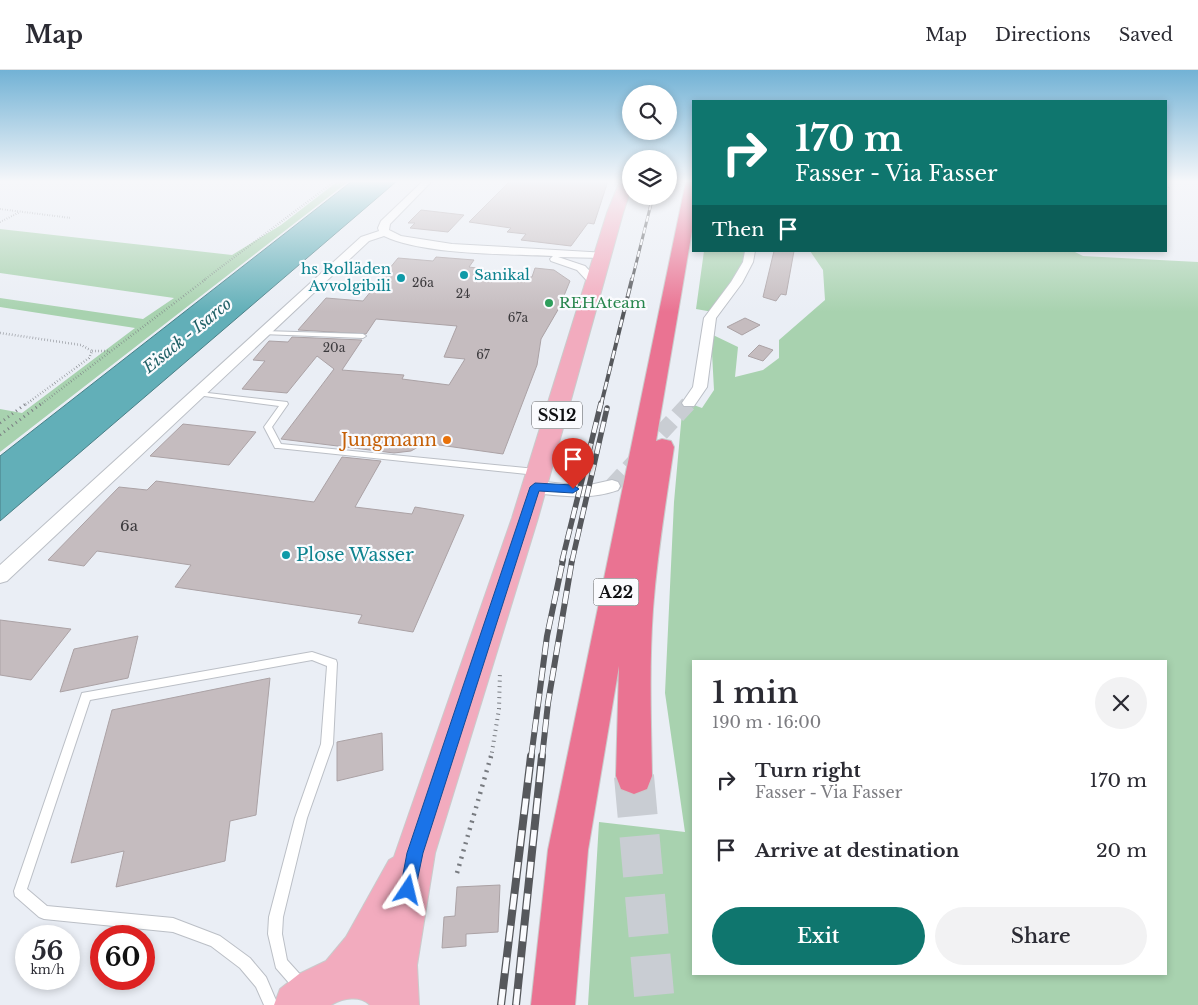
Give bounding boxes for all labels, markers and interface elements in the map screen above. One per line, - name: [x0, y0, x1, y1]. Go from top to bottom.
- text: Map: [25, 20, 83, 49]
- text: Map: [925, 24, 967, 46]
- text: Directions: [995, 24, 1091, 46]
- text: Saved: [1119, 24, 1173, 46]
- map controls: [622, 85, 677, 205]
- button: search: [622, 85, 677, 140]
- text: 170 m: [795, 117, 903, 160]
- icon: right: [712, 120, 777, 185]
- button: layers: [622, 150, 677, 205]
- text: Fasser - Via Fasser: [795, 160, 998, 187]
- icon: arrive: [774, 215, 802, 243]
- text: Then: [712, 218, 764, 241]
- place label: hs Rolläden Avvolgibili: [301, 259, 391, 295]
- place label: Sanikal: [474, 265, 530, 284]
- marker: Sanikal: [458, 269, 470, 281]
- marker: hs Rolläden Avvolgibili: [395, 272, 407, 284]
- house number: 26a: [412, 275, 434, 290]
- house number: 24: [456, 286, 470, 301]
- water label: Eisack - Isarco: [138, 293, 235, 377]
- place label: REHAteam: [559, 293, 646, 312]
- marker: REHAteam: [543, 297, 555, 309]
- house number: 67a: [508, 310, 529, 325]
- house number: 20a: [323, 340, 346, 355]
- house number: 67: [476, 347, 491, 362]
- road number: SS12: [532, 402, 582, 428]
- place label: Jungmann: [339, 429, 437, 451]
- marker: Jungmann: [441, 434, 453, 446]
- pin: [552, 438, 594, 489]
- icon: arrive: [559, 445, 587, 473]
- house number: 6a: [120, 516, 139, 535]
- place label: Plose Wasser: [296, 544, 414, 566]
- marker: Plose Wasser: [280, 549, 292, 561]
- road number: A22: [594, 578, 638, 606]
- text: 1 min: [712, 674, 798, 711]
- button: close: [1095, 677, 1147, 729]
- text: 190 m · 16:00: [712, 712, 821, 732]
- text: Turn right: [755, 759, 861, 782]
- icon: right: [712, 766, 740, 794]
- text: 170 m: [1090, 769, 1147, 792]
- text: Fasser - Via Fasser: [755, 782, 902, 802]
- icon: arrive: [712, 836, 740, 864]
- text: Arrive at destination: [755, 839, 959, 862]
- text: 20 m: [1096, 839, 1147, 862]
- position arrow: [381, 863, 433, 915]
- button: Exit: [712, 907, 925, 965]
- button: Share: [935, 907, 1147, 965]
- speed limit sign: 60: [90, 925, 155, 990]
- text: 56: [32, 936, 63, 967]
- text: km/h: [30, 962, 65, 977]

